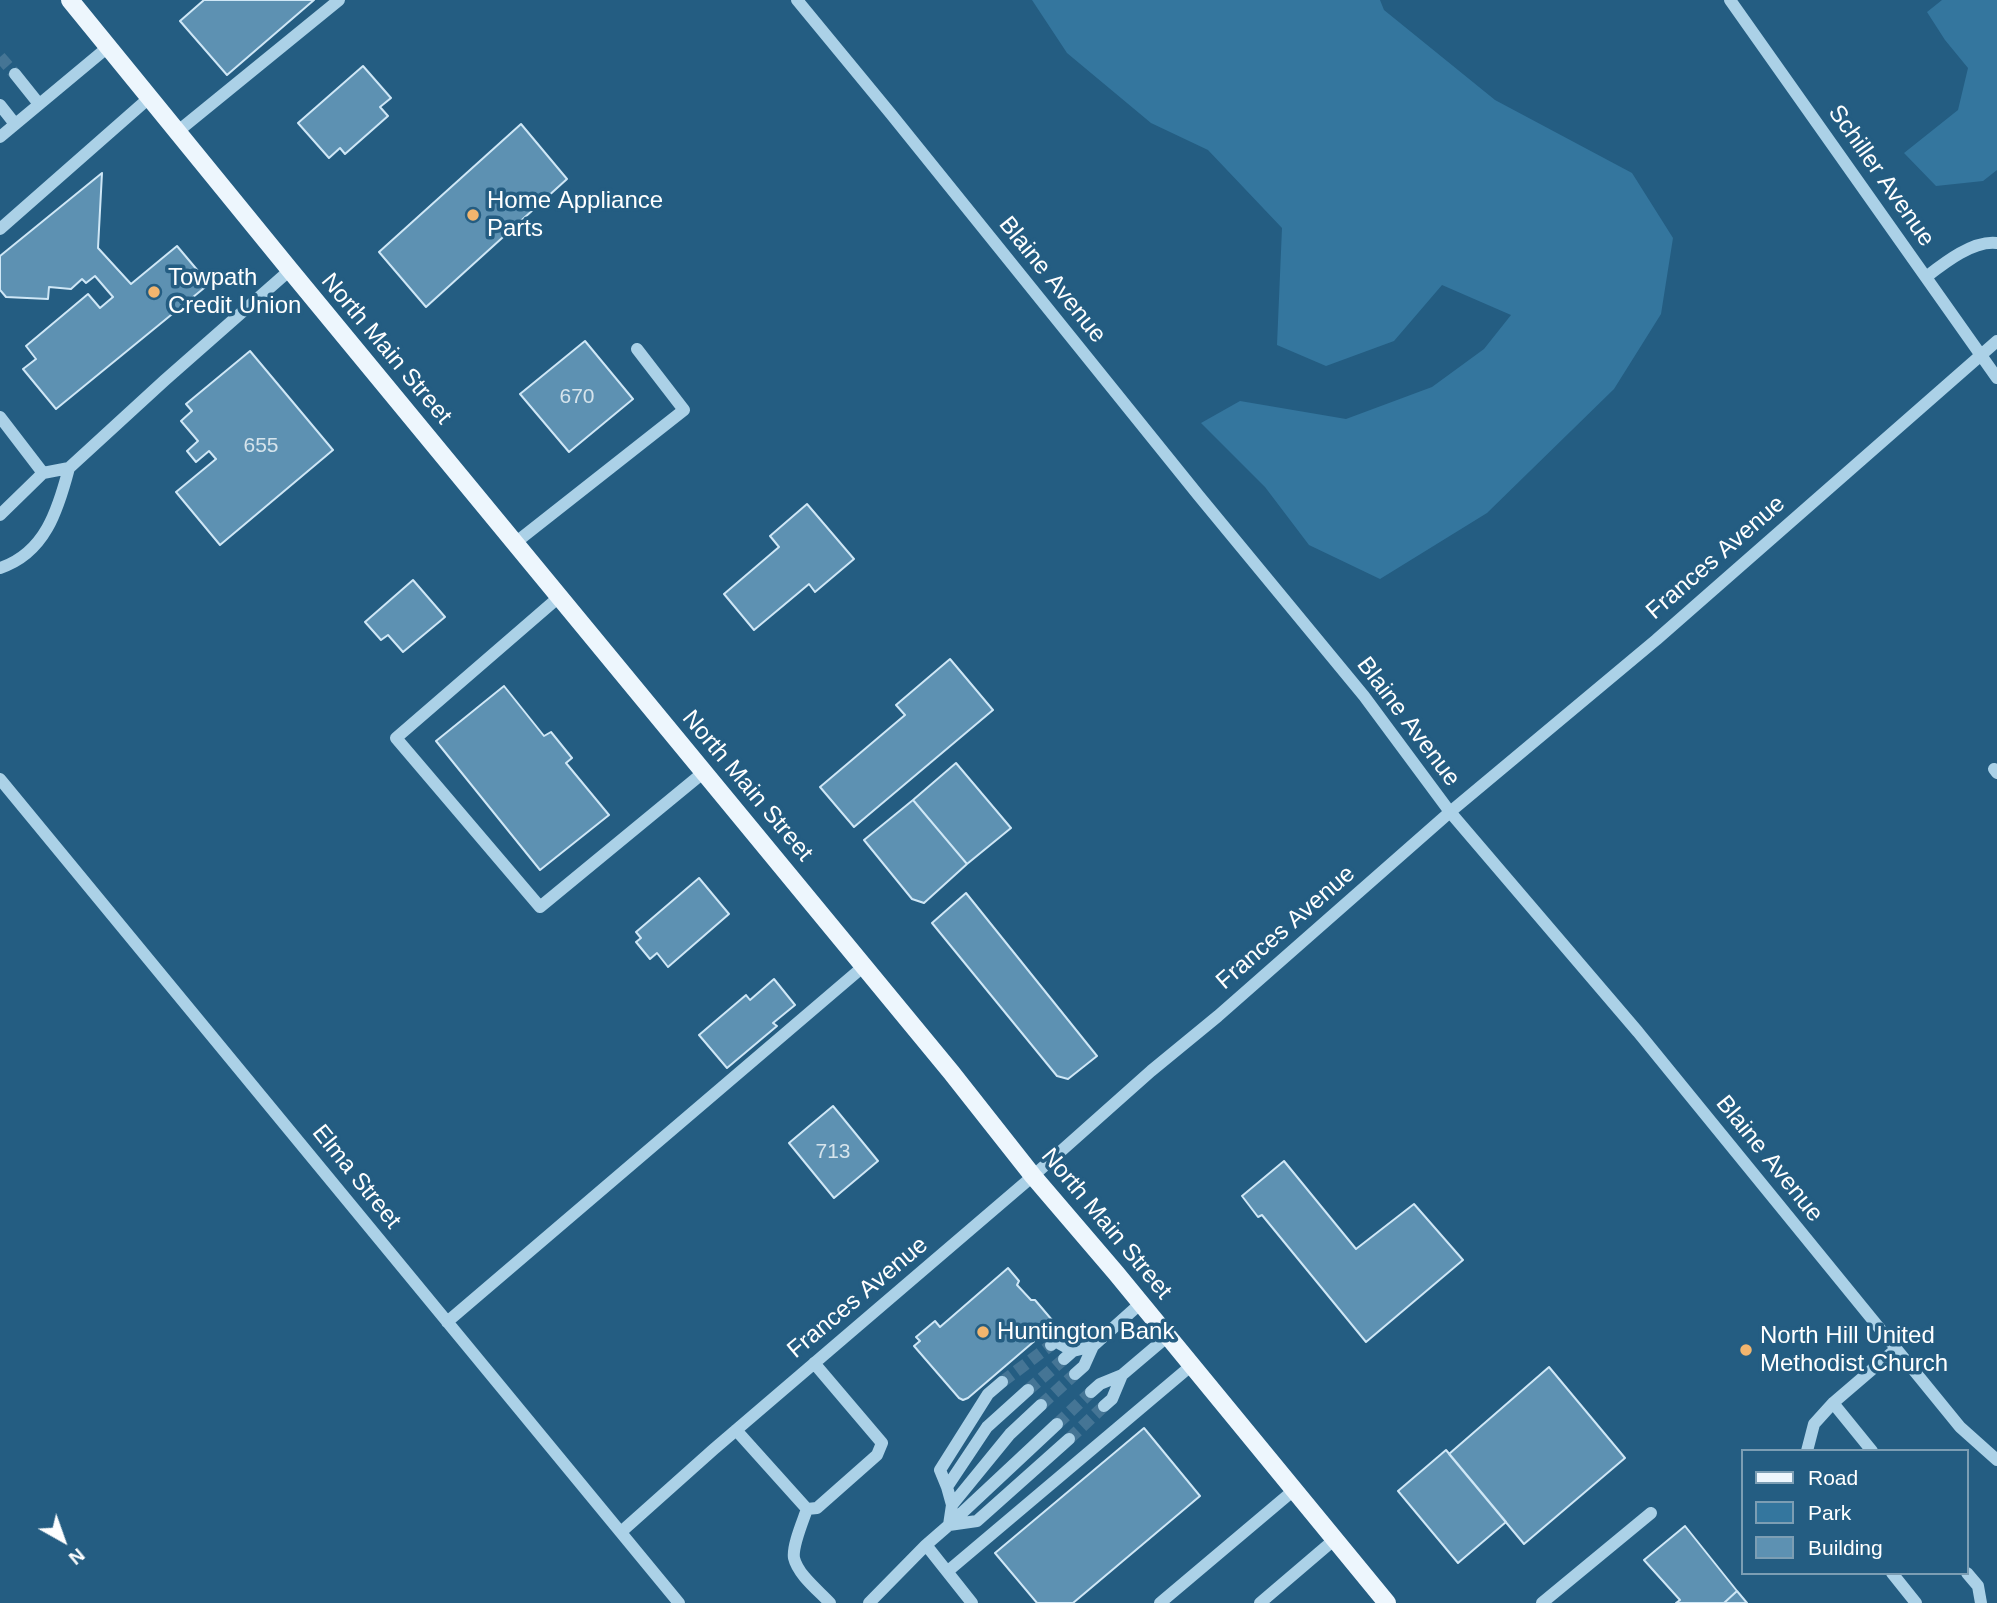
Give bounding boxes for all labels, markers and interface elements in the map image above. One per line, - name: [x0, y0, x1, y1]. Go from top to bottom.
- street label: Schiller Avenue: [1822, 100, 1940, 252]
- place label: Home Appliance Parts: [487, 187, 663, 243]
- marker: Home Appliance Parts: [465, 207, 481, 223]
- street label: Blaine Avenue: [992, 211, 1112, 349]
- place label: Towpath Credit Union: [168, 264, 301, 320]
- street label: North Main Street: [315, 268, 457, 430]
- marker: Towpath Credit Union: [146, 284, 162, 300]
- house number: 670: [559, 384, 595, 410]
- house number: 655: [243, 433, 279, 459]
- street label: Frances Avenue: [1641, 490, 1791, 626]
- street label: Blaine Avenue: [1350, 652, 1466, 792]
- street label: North Main Street: [676, 705, 818, 867]
- street label: Frances Avenue: [1211, 860, 1361, 996]
- street label: Blaine Avenue: [1709, 1090, 1829, 1228]
- street label: Elma Street: [305, 1119, 407, 1235]
- house number: 713: [815, 1139, 851, 1165]
- street label: North Main Street: [1035, 1143, 1177, 1305]
- street label: Frances Avenue: [782, 1231, 934, 1365]
- place label: Huntington Bank: [997, 1318, 1174, 1346]
- place label: North Hill United Methodist Church: [1760, 1322, 1948, 1378]
- marker: Huntington Bank: [975, 1324, 991, 1340]
- marker: North Hill United Methodist Church: [1738, 1342, 1754, 1358]
- legend: [1742, 1449, 1969, 1575]
- text: Road: [1808, 1466, 1858, 1489]
- text: Park: [1808, 1501, 1851, 1524]
- north arrow: [28, 1505, 98, 1575]
- text: Building: [1808, 1536, 1883, 1559]
- text: N: [65, 1544, 89, 1569]

